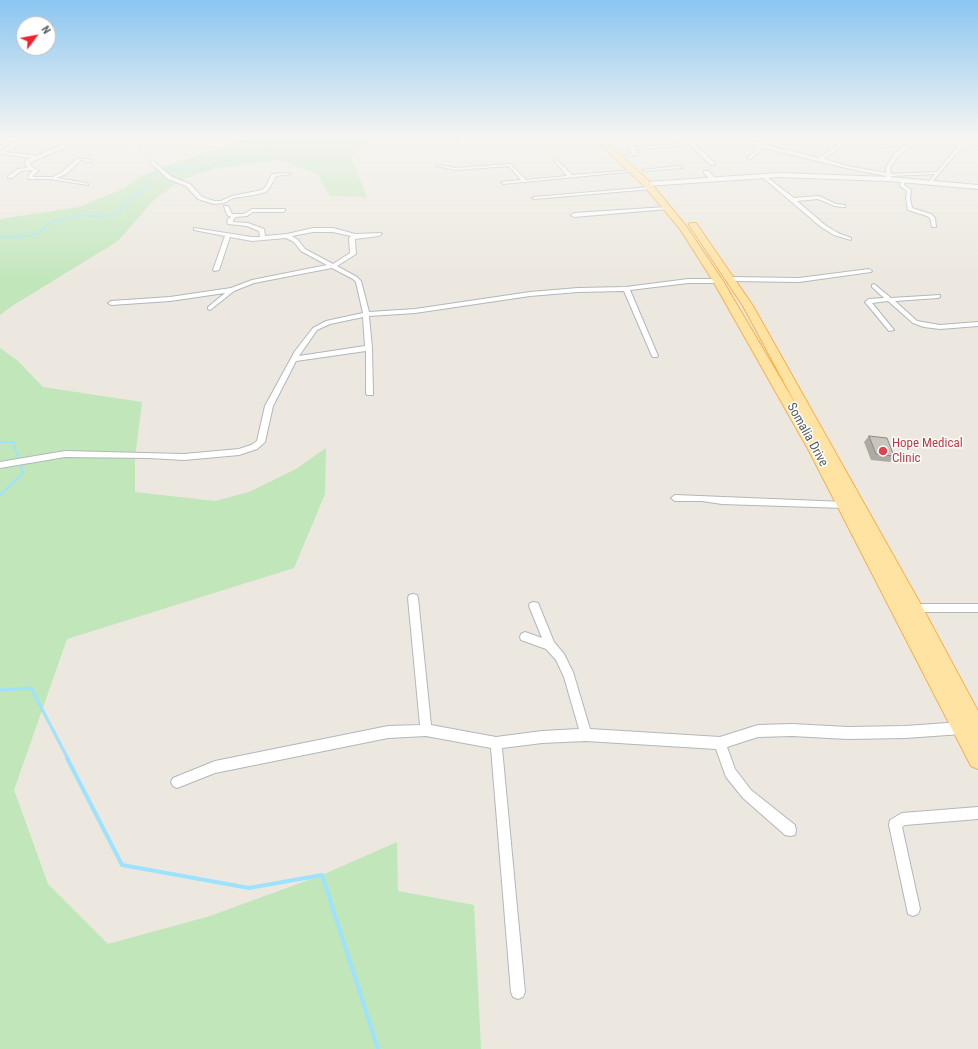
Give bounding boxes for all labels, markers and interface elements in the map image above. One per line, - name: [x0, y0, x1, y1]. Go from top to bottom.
- north arrow: [16, 16, 56, 56]
- text: N: [38, 24, 53, 36]
- street label: Somalia Drive: [783, 400, 831, 470]
- place label: Hope Medical Clinic: [892, 436, 963, 467]
- marker: Hope Medical Clinic: [877, 445, 889, 457]

